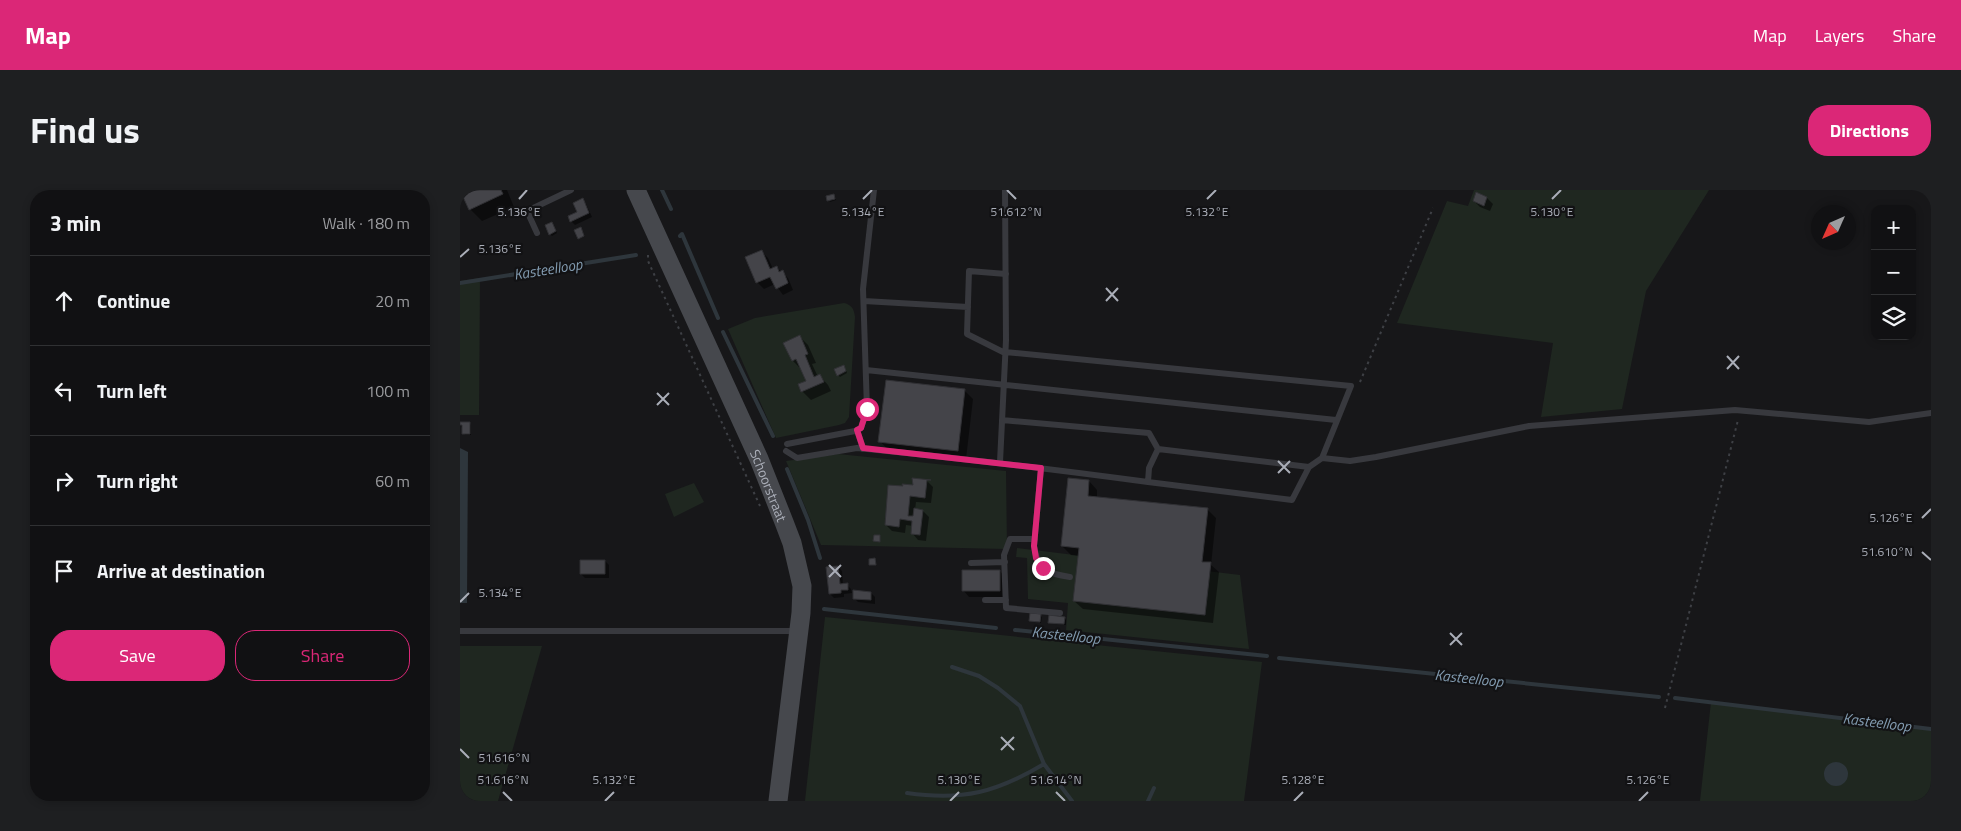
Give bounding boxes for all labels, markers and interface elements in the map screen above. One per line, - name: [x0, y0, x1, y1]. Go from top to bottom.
- text: Map: [25, 17, 71, 53]
- text: Map: [1753, 22, 1787, 49]
- text: Layers: [1815, 22, 1864, 49]
- text: Share: [1892, 22, 1936, 49]
- text: Find us: [30, 103, 140, 157]
- button: Directions: [1808, 105, 1931, 156]
- text: 5.136°E: [498, 202, 541, 221]
- text: 5.134°E: [842, 202, 885, 221]
- text: 51.612°N: [990, 202, 1042, 221]
- text: 5.132°E: [1186, 202, 1229, 221]
- text: 5.130°E: [1531, 202, 1574, 221]
- north arrow: [1811, 205, 1856, 250]
- map controls: [1871, 205, 1916, 340]
- button: +: [1871, 205, 1916, 250]
- text: 3 min: [50, 207, 101, 239]
- text: Walk · 180 m: [322, 211, 410, 235]
- text: 5.136°E: [479, 239, 522, 258]
- button: −: [1871, 250, 1916, 295]
- water label: Kasteelloop: [512, 252, 584, 286]
- text: Continue: [97, 286, 170, 315]
- icon: ahead: [50, 287, 78, 315]
- text: 20 m: [375, 289, 410, 313]
- button: layers: [1871, 295, 1916, 340]
- text: Turn left: [97, 376, 167, 405]
- icon: left: [50, 377, 78, 405]
- text: 100 m: [366, 379, 410, 403]
- route start: [856, 398, 879, 421]
- street label: Schoorstraat: [745, 446, 793, 525]
- text: Turn right: [97, 466, 178, 495]
- icon: right: [50, 467, 78, 495]
- text: 60 m: [375, 469, 410, 493]
- text: 5.126°E: [1870, 508, 1913, 527]
- text: 51.610°N: [1861, 542, 1913, 561]
- text: Arrive at destination: [97, 556, 265, 585]
- icon: arrive: [50, 557, 78, 585]
- route end: [1032, 557, 1055, 580]
- text: 5.134°E: [479, 583, 522, 602]
- water label: Kasteelloop: [1031, 620, 1102, 650]
- button: Save: [50, 630, 225, 681]
- button: Share: [235, 630, 410, 681]
- water label: Kasteelloop: [1434, 663, 1505, 693]
- water label: Kasteelloop: [1841, 706, 1913, 738]
- text: 51.616°N: [478, 748, 530, 767]
- text: 51.616°N: [477, 770, 529, 789]
- text: 5.132°E: [593, 770, 636, 789]
- text: 5.130°E: [938, 770, 981, 789]
- text: 51.614°N: [1030, 770, 1082, 789]
- text: 5.128°E: [1282, 770, 1325, 789]
- text: 5.126°E: [1627, 770, 1670, 789]

